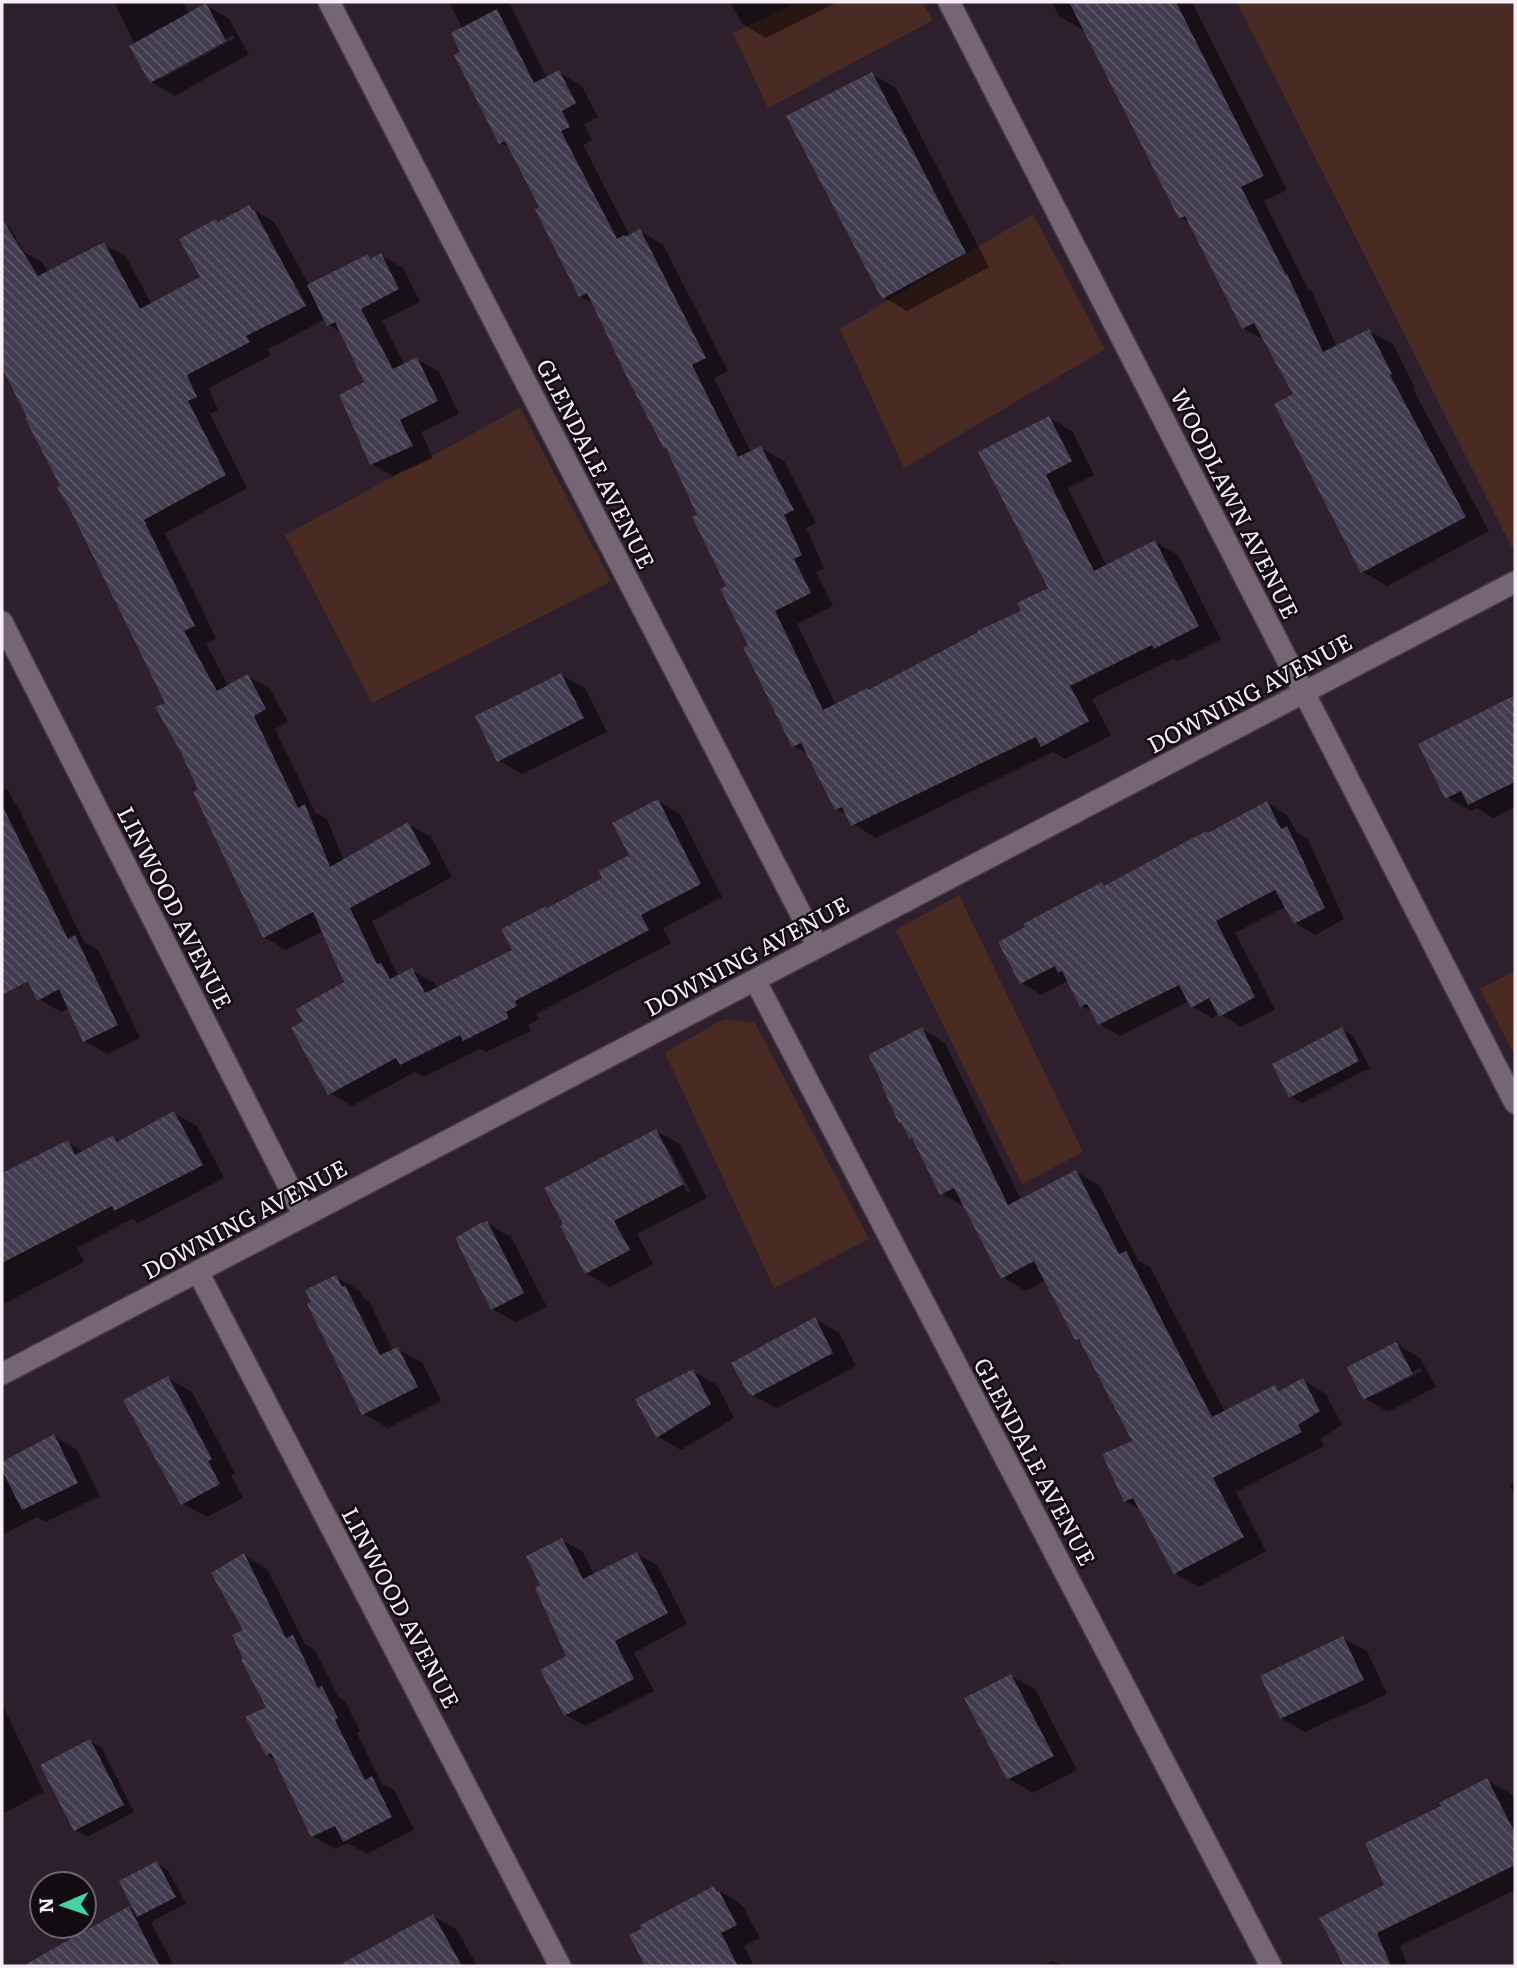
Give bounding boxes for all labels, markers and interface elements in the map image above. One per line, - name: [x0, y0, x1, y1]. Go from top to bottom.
- street label: GLENDALE AVENUE: [529, 352, 665, 574]
- street label: WOODLAWN AVENUE: [1163, 382, 1309, 624]
- street label: DOWNING AVENUE: [1140, 624, 1358, 760]
- street label: LINWOOD AVENUE: [110, 800, 242, 1014]
- street label: DOWNING AVENUE: [637, 887, 855, 1023]
- street label: DOWNING AVENUE: [135, 1150, 353, 1286]
- street label: GLENDALE AVENUE: [967, 1351, 1105, 1571]
- street label: LINWOOD AVENUE: [335, 1500, 469, 1714]
- north arrow: [28, 1870, 98, 1940]
- text: N: [31, 1897, 59, 1914]

